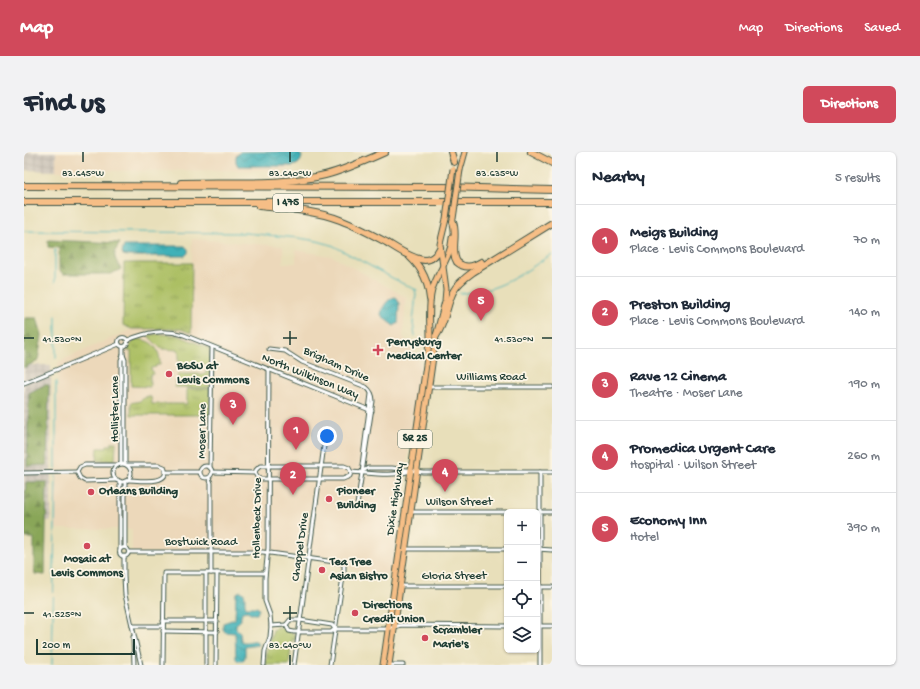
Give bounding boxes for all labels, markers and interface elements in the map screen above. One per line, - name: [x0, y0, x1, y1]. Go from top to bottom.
- text: Map: [20, 17, 53, 40]
- text: Map: [739, 20, 763, 37]
- text: Directions: [785, 20, 842, 37]
- text: Saved: [864, 20, 900, 37]
- button: Directions: [803, 86, 896, 123]
- text: Find us: [24, 88, 104, 121]
- text: 83.645°W: [62, 168, 104, 180]
- text: 83.640°W: [269, 168, 312, 180]
- text: 83.635°W: [476, 168, 519, 180]
- text: Nearby: [592, 168, 645, 188]
- text: 5 results: [835, 171, 880, 186]
- road number: I 475: [273, 194, 303, 212]
- text: Meigs Building: [630, 224, 718, 242]
- text: 1: [602, 233, 608, 248]
- text: 70 m: [854, 233, 880, 248]
- text: Place · Levis Commons Boulevard: [630, 242, 804, 257]
- pin: 5: [468, 288, 494, 321]
- text: Preston Building: [630, 296, 730, 314]
- text: 2: [602, 305, 608, 320]
- text: 140 m: [849, 305, 880, 320]
- text: Place · Levis Commons Boulevard: [630, 314, 804, 329]
- text: 41.530°N: [42, 334, 82, 346]
- text: 41.530°N: [494, 334, 534, 346]
- place label: Perrysburg Medical Center: [386, 336, 463, 364]
- street label: Brigham Drive: [300, 344, 372, 386]
- marker: Perrysburg Medical Center: [372, 344, 384, 356]
- street label: North Wilkinson Way: [259, 351, 361, 403]
- place label: BGSU at Levis Commons: [176, 360, 249, 388]
- text: Rave 12 Cinema: [630, 368, 726, 386]
- marker: BGSU at Levis Commons: [164, 369, 174, 379]
- street label: Williams Road: [456, 371, 527, 385]
- street label: Hollister Lane: [109, 375, 123, 442]
- text: 3: [602, 377, 608, 392]
- text: 190 m: [849, 377, 880, 392]
- text: Theatre · Moser Lane: [630, 386, 743, 401]
- pin: 3: [220, 392, 246, 425]
- street label: Moser Lane: [196, 402, 210, 459]
- pin: 1: [283, 417, 309, 450]
- your location: [317, 426, 337, 446]
- road number: SR 25: [398, 430, 432, 448]
- text: Promedica Urgent Care: [630, 440, 775, 458]
- text: 4: [602, 449, 608, 464]
- text: 260 m: [847, 449, 880, 464]
- text: Hospital · Wilson Street: [630, 458, 756, 473]
- pin: 4: [432, 459, 458, 492]
- pin: 2: [280, 462, 306, 495]
- street label: Dixie Highway: [384, 462, 408, 537]
- street label: Hollenbeck Drive: [250, 476, 266, 559]
- place label: Orleans Building: [99, 485, 178, 499]
- place label: Pioneer Building: [336, 485, 377, 513]
- marker: Orleans Building: [86, 487, 96, 497]
- marker: Pioneer Building: [324, 494, 334, 504]
- street label: Wilson Street: [426, 496, 493, 510]
- map controls: [504, 509, 540, 653]
- button: +: [504, 509, 540, 545]
- street label: Chappel Drive: [289, 511, 313, 582]
- text: Economy Inn: [630, 512, 707, 530]
- text: 5: [602, 521, 608, 536]
- text: 390 m: [847, 521, 880, 536]
- text: Hotel: [630, 530, 659, 545]
- street label: Bostwick Road: [164, 536, 238, 550]
- marker: Mosaic at Levis Commons: [82, 541, 92, 551]
- button: −: [504, 545, 540, 581]
- place label: Mosaic at Levis Commons: [51, 553, 124, 581]
- place label: Tea Tree Asian Bistro: [329, 556, 389, 584]
- marker: Tea Tree Asian Bistro: [317, 565, 327, 575]
- street label: Gloria Street: [422, 570, 487, 584]
- button: locate: [504, 581, 540, 617]
- place label: Directions Credit Union: [362, 599, 425, 627]
- marker: Directions Credit Union: [350, 608, 360, 618]
- text: 41.525°N: [43, 609, 82, 621]
- button: layers: [504, 617, 540, 653]
- place label: Scrambler Marie's: [433, 624, 483, 652]
- marker: Scrambler Marie's: [420, 633, 430, 643]
- scale bar: [36, 637, 135, 656]
- text: 200 m: [42, 640, 70, 652]
- text: 83.640°W: [269, 640, 312, 652]

